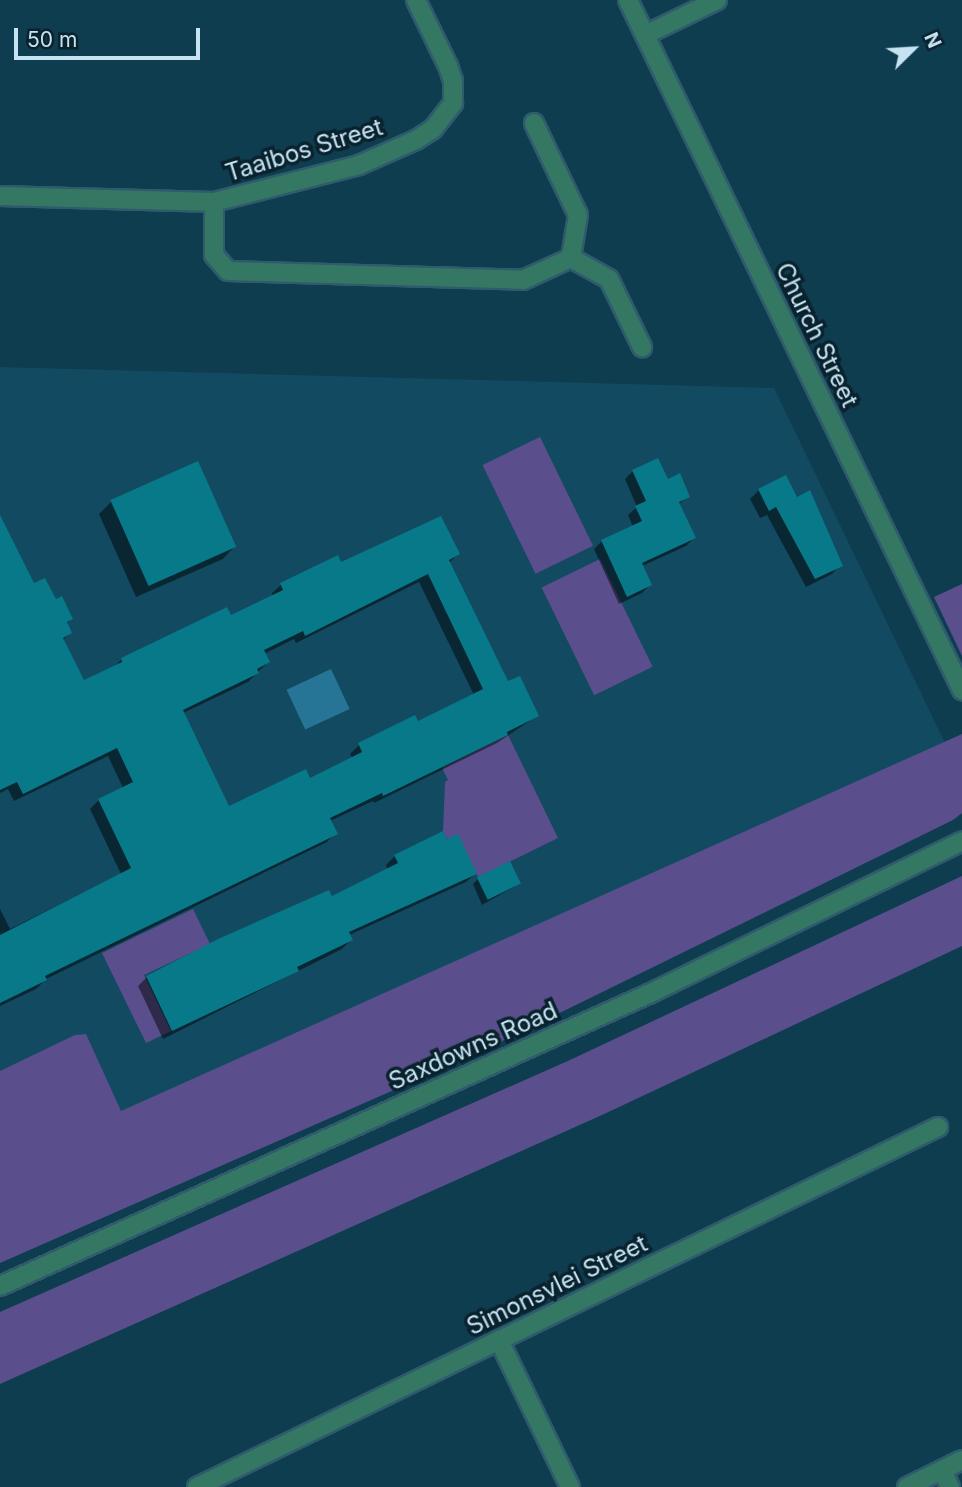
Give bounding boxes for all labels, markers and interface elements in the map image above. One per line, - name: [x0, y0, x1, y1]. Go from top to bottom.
- scale bar: [18, 14, 203, 58]
- north arrow: [878, 14, 948, 84]
- text: 50 m: [27, 27, 77, 52]
- text: N: [919, 29, 946, 52]
- street label: Taaibos Street: [222, 112, 386, 188]
- street label: Church Street: [770, 258, 864, 412]
- street label: Saxdowns Road: [384, 996, 562, 1096]
- street label: Simonsvlei Street: [462, 1229, 652, 1341]

